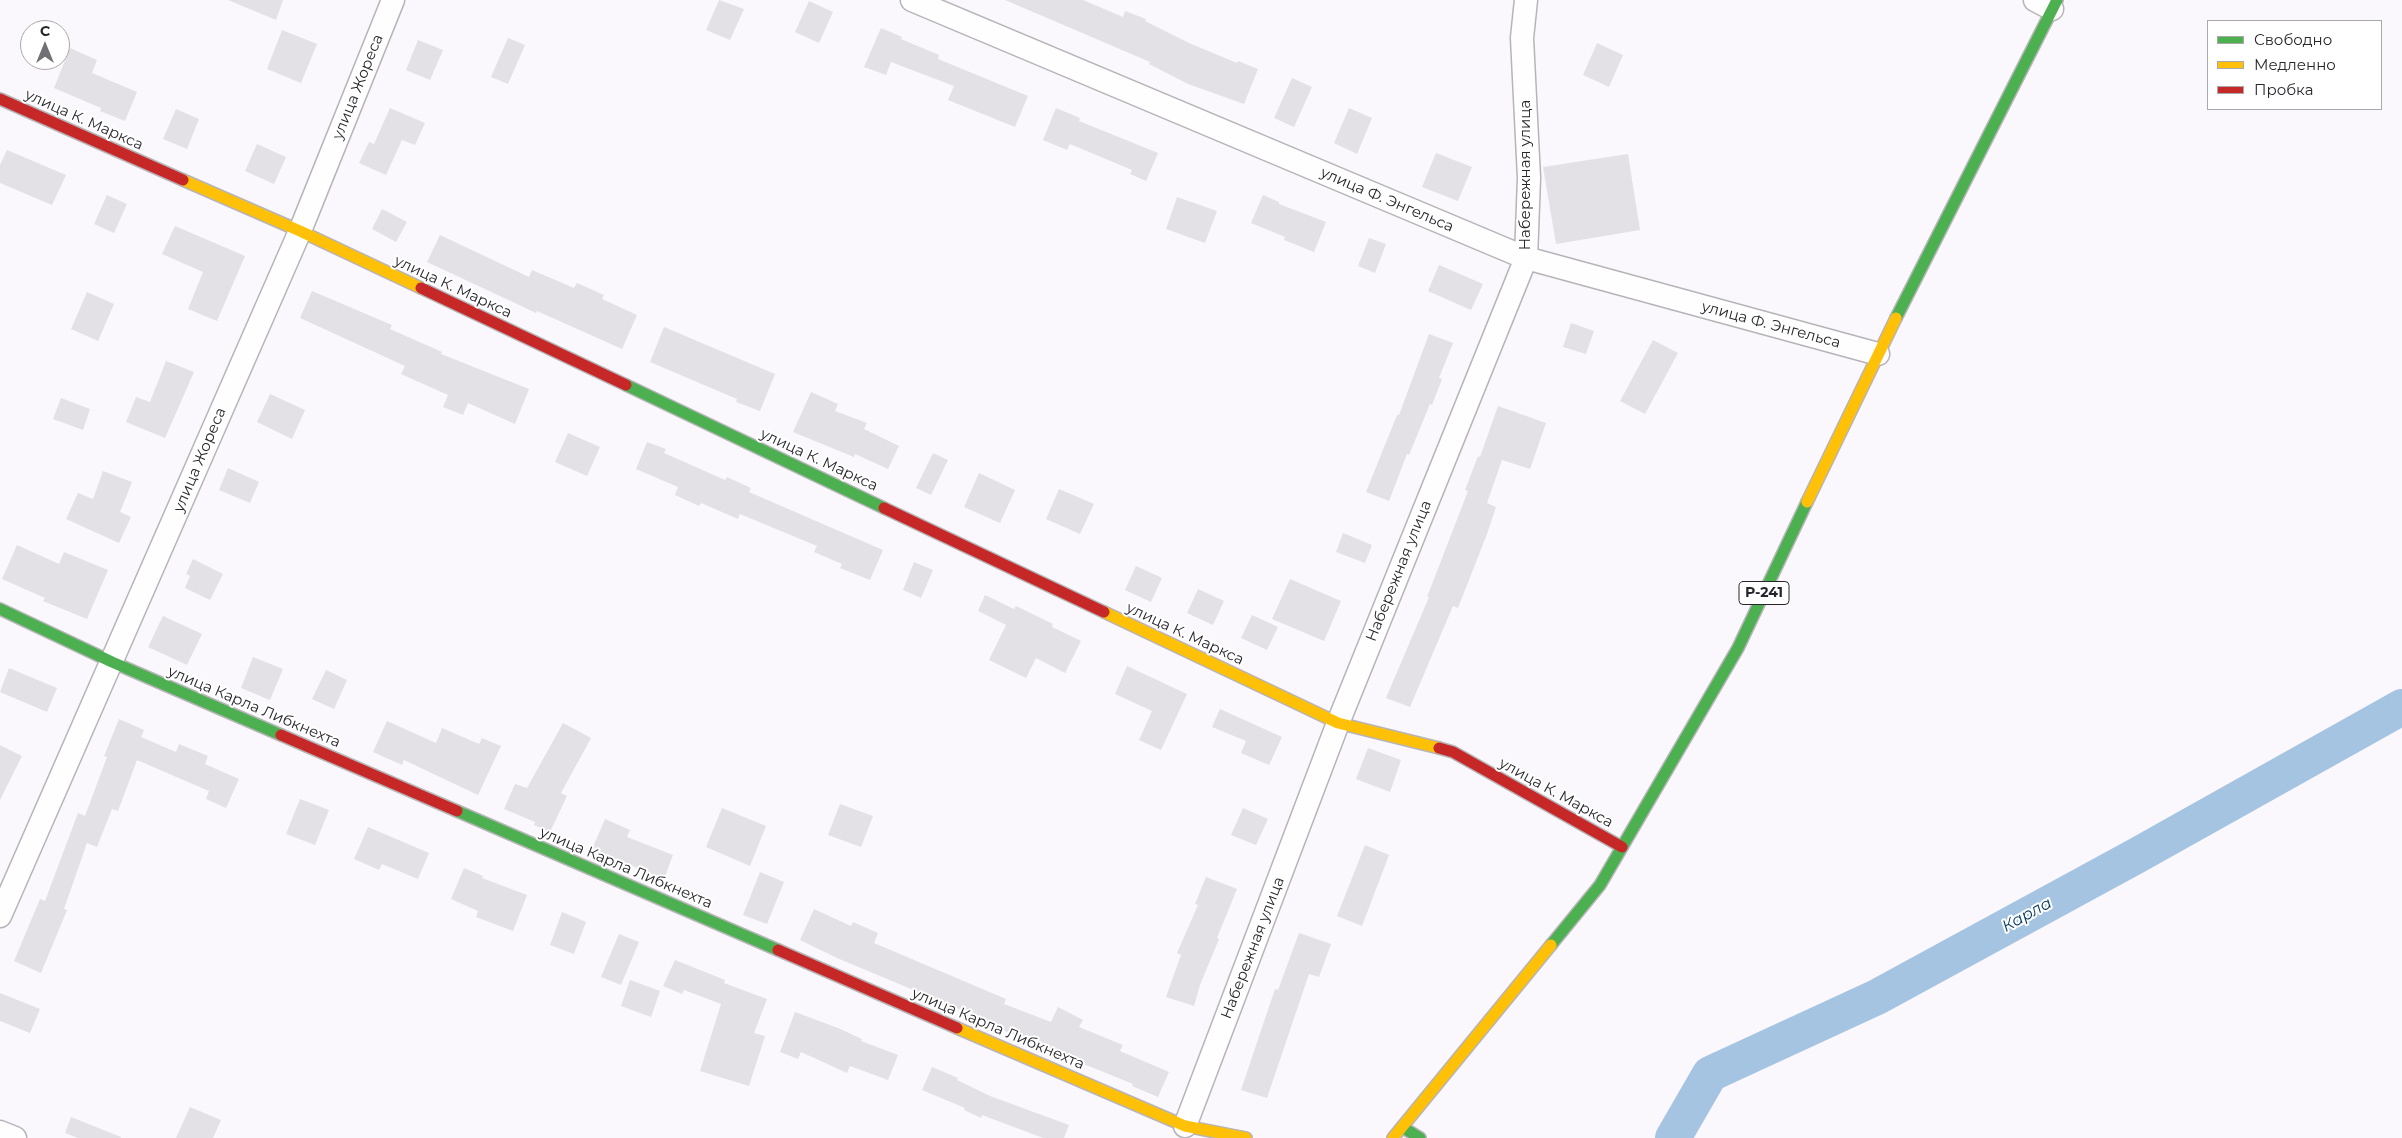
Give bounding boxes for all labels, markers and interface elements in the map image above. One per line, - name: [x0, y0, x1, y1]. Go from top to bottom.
- north arrow: [20, 20, 70, 70]
- legend: [2207, 20, 2382, 110]
- text: С: [40, 22, 50, 40]
- text: Свободно: [2254, 30, 2332, 49]
- street label: улица Жореса: [329, 32, 387, 142]
- text: Медленно: [2254, 55, 2336, 74]
- text: Пробка: [2254, 80, 2313, 99]
- street label: улица К. Маркса: [22, 86, 146, 154]
- street label: Набережная улица: [1517, 100, 1535, 250]
- street label: улица Ф. Энгельса: [1318, 164, 1456, 236]
- street label: улица К. Маркса: [391, 252, 515, 322]
- street label: улица Ф. Энгельса: [1700, 298, 1842, 352]
- street label: улица Жореса: [170, 405, 230, 515]
- street label: улица К. Маркса: [757, 425, 881, 495]
- street label: Набережная улица: [1362, 498, 1436, 644]
- road number: Р-241: [1739, 582, 1789, 604]
- street label: улица К. Маркса: [1123, 599, 1247, 669]
- street label: улица Карла Либкнехта: [165, 662, 343, 752]
- street label: улица К. Маркса: [1496, 754, 1616, 832]
- street label: улица Карла Либкнехта: [537, 823, 715, 913]
- street label: Набережная улица: [1218, 874, 1288, 1022]
- water label: Карла: [1999, 894, 2055, 936]
- street label: улица Карла Либкнехта: [909, 984, 1087, 1074]

